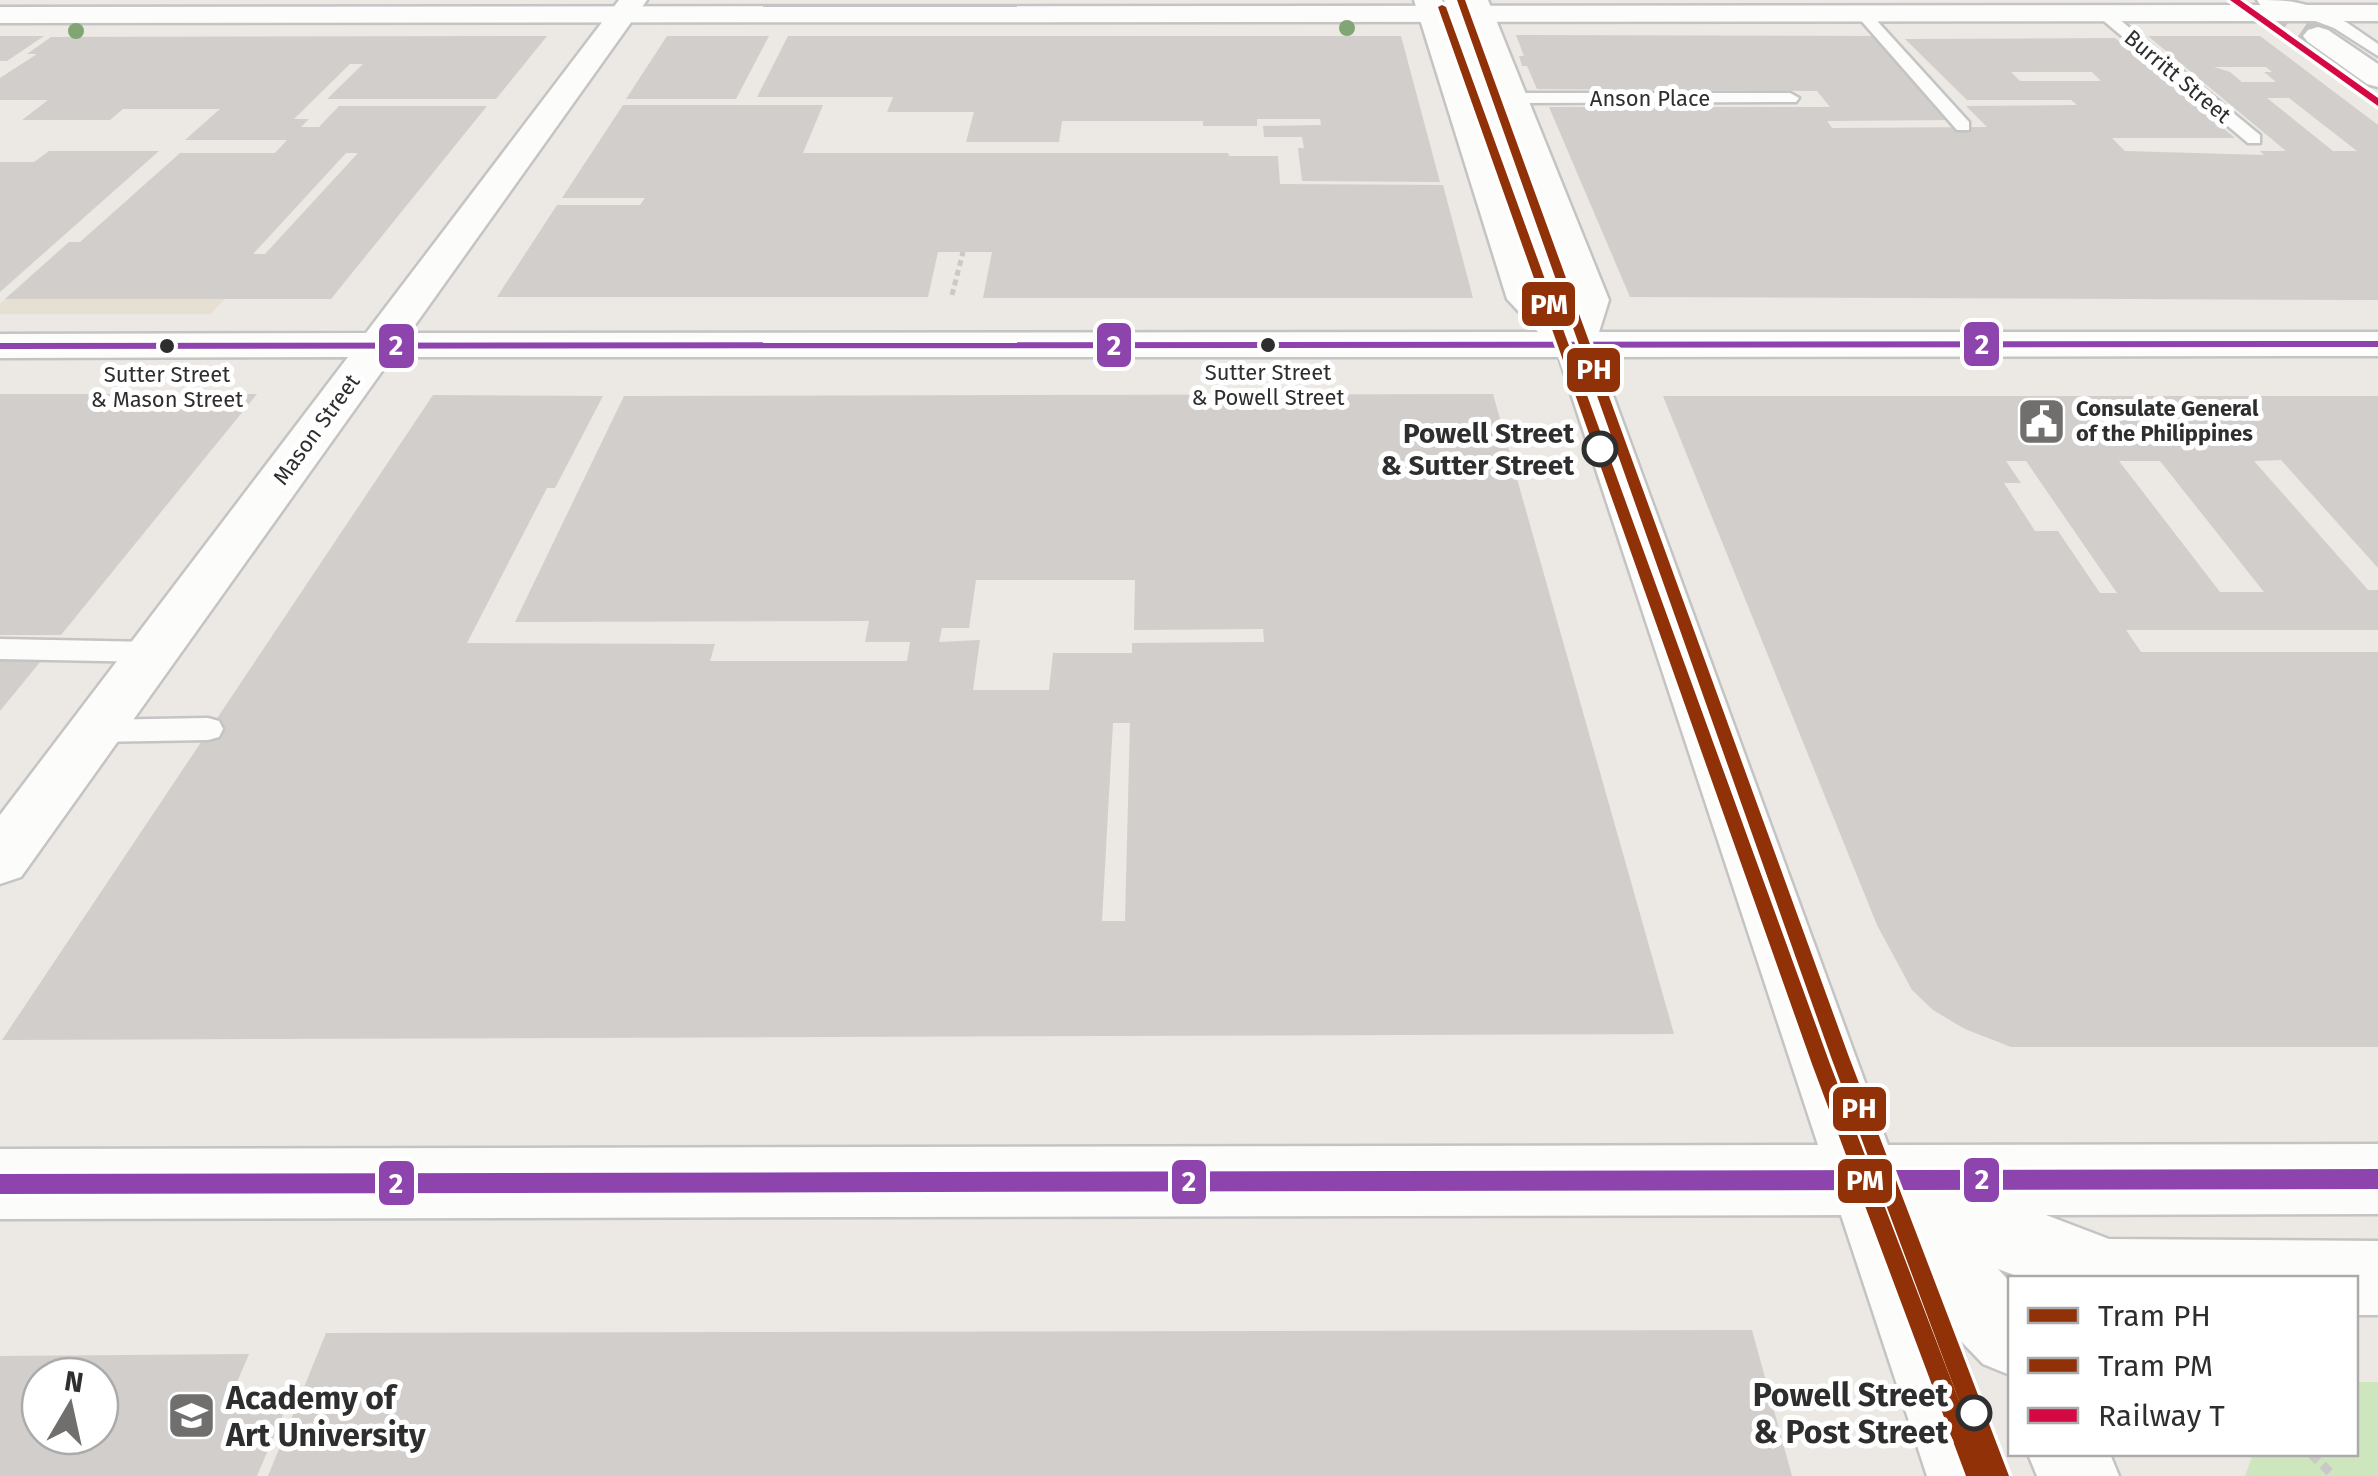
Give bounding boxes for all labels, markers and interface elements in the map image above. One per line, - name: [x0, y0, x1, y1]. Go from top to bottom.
- street label: Burritt Street: [2119, 24, 2236, 129]
- street label: Anson Place: [1590, 85, 1710, 112]
- line badge: PM: [1520, 280, 1577, 328]
- text: PM: [1530, 288, 1568, 321]
- line badge: 2: [1962, 320, 2001, 368]
- line badge: 2: [1095, 321, 1133, 369]
- line badge: 2: [377, 322, 416, 370]
- text: 2: [1975, 328, 1989, 361]
- text: 2: [389, 329, 403, 362]
- text: 2: [1107, 329, 1121, 362]
- marker: Sutter Street & Powell Street: [1258, 335, 1278, 355]
- marker: Sutter Street & Mason Street: [157, 336, 177, 356]
- line badge: PH: [1565, 346, 1622, 394]
- text: PH: [1576, 353, 1612, 386]
- place label: Sutter Street & Powell Street: [1191, 359, 1345, 411]
- place label: Sutter Street & Mason Street: [91, 361, 243, 413]
- street label: Mason Street: [267, 369, 366, 490]
- public building icon: Consulate General of the Philippines: [2015, 395, 2067, 447]
- place label: Consulate General of the Philippines: [2076, 395, 2259, 447]
- place label: Powell Street & Sutter Street: [1381, 417, 1575, 482]
- marker: Powell Street & Sutter Street: [1583, 432, 1617, 466]
- line badge: PH: [1831, 1085, 1888, 1133]
- text: PH: [1841, 1092, 1877, 1125]
- line badge: 2: [1962, 1156, 2001, 1204]
- line badge: PM: [1836, 1157, 1894, 1205]
- line badge: 2: [1170, 1158, 1208, 1206]
- line badge: 2: [377, 1159, 416, 1207]
- text: 2: [1975, 1163, 1989, 1196]
- text: PM: [1846, 1164, 1884, 1197]
- text: 2: [1182, 1165, 1196, 1198]
- text: 2: [389, 1167, 403, 1200]
- legend: [2008, 1276, 2358, 1456]
- text: Tram PH: [2098, 1298, 2211, 1334]
- text: Tram PM: [2098, 1348, 2213, 1384]
- north arrow: [20, 1356, 120, 1456]
- text: N: [62, 1364, 86, 1400]
- place label: Powell Street & Post Street: [1753, 1376, 1949, 1451]
- place label: Academy of Art University: [225, 1379, 426, 1454]
- school or university icon: Academy of Art University: [165, 1390, 217, 1442]
- marker: Powell Street & Post Street: [1957, 1396, 1991, 1430]
- text: Railway T: [2098, 1398, 2225, 1434]

